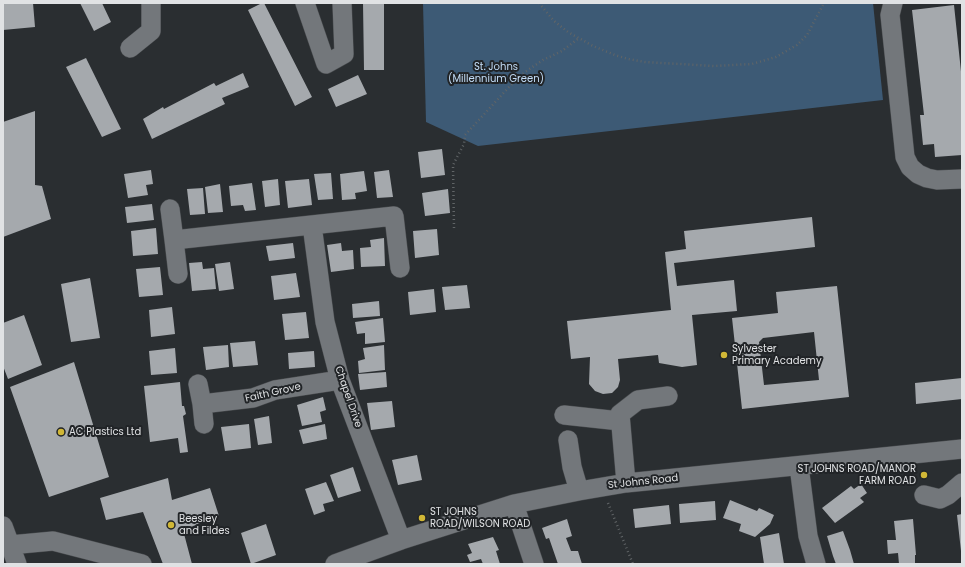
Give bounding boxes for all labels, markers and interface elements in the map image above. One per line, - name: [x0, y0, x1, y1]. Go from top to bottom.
- park label: St. Johns (Millennium Green): [448, 61, 544, 84]
- place label: Sylvester Primary Academy: [732, 343, 822, 366]
- marker: Sylvester Primary Academy: [719, 350, 729, 360]
- street label: Chapel Drive: [332, 365, 364, 429]
- street label: Faith Grove: [244, 381, 302, 405]
- place label: AC Plastics Ltd: [69, 426, 141, 438]
- marker: AC Plastics Ltd: [56, 427, 66, 437]
- place label: ST JOHNS ROAD/MANOR FARM ROAD: [798, 463, 916, 486]
- marker: ST JOHNS ROAD/MANOR FARM ROAD: [919, 470, 929, 480]
- street label: St Johns Road: [607, 472, 679, 492]
- place label: ST JOHNS ROAD/WILSON ROAD: [430, 506, 530, 530]
- place label: Beesley and Fildes: [179, 513, 230, 536]
- marker: ST JOHNS ROAD/WILSON ROAD: [417, 513, 427, 523]
- marker: Beesley and Fildes: [166, 520, 176, 530]

